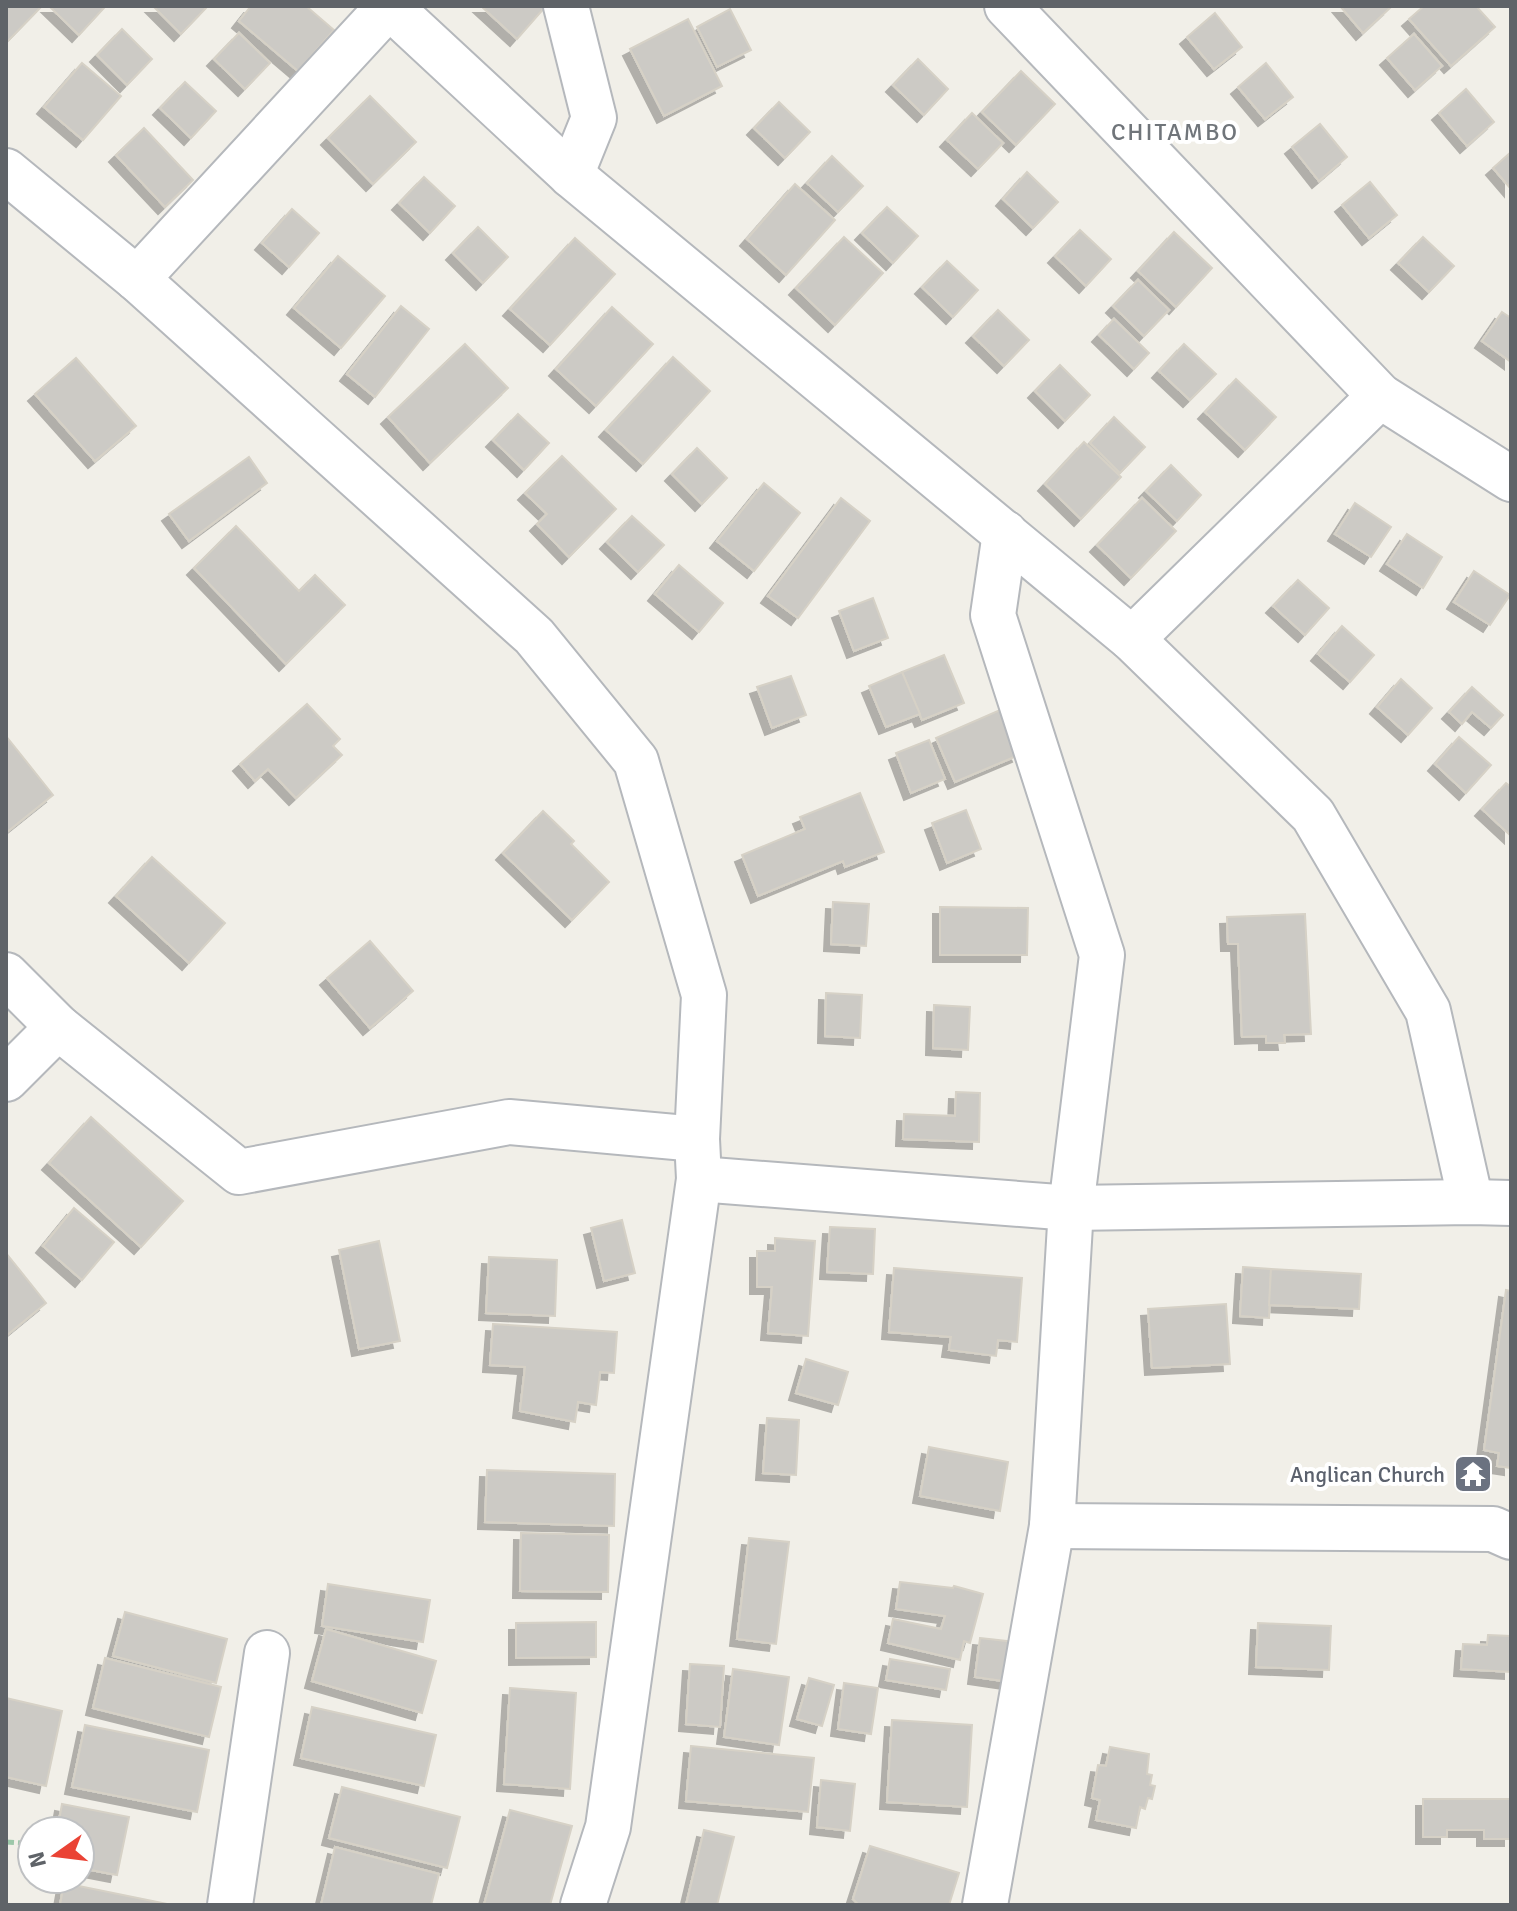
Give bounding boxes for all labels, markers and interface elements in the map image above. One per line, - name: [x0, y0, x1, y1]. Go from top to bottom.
- district label: CHITAMBO: [1111, 117, 1239, 147]
- temple icon: Anglican Church: [1452, 1453, 1494, 1495]
- place label: Anglican Church: [1290, 1461, 1445, 1488]
- north arrow: [16, 1815, 96, 1895]
- text: N: [22, 1849, 52, 1870]

